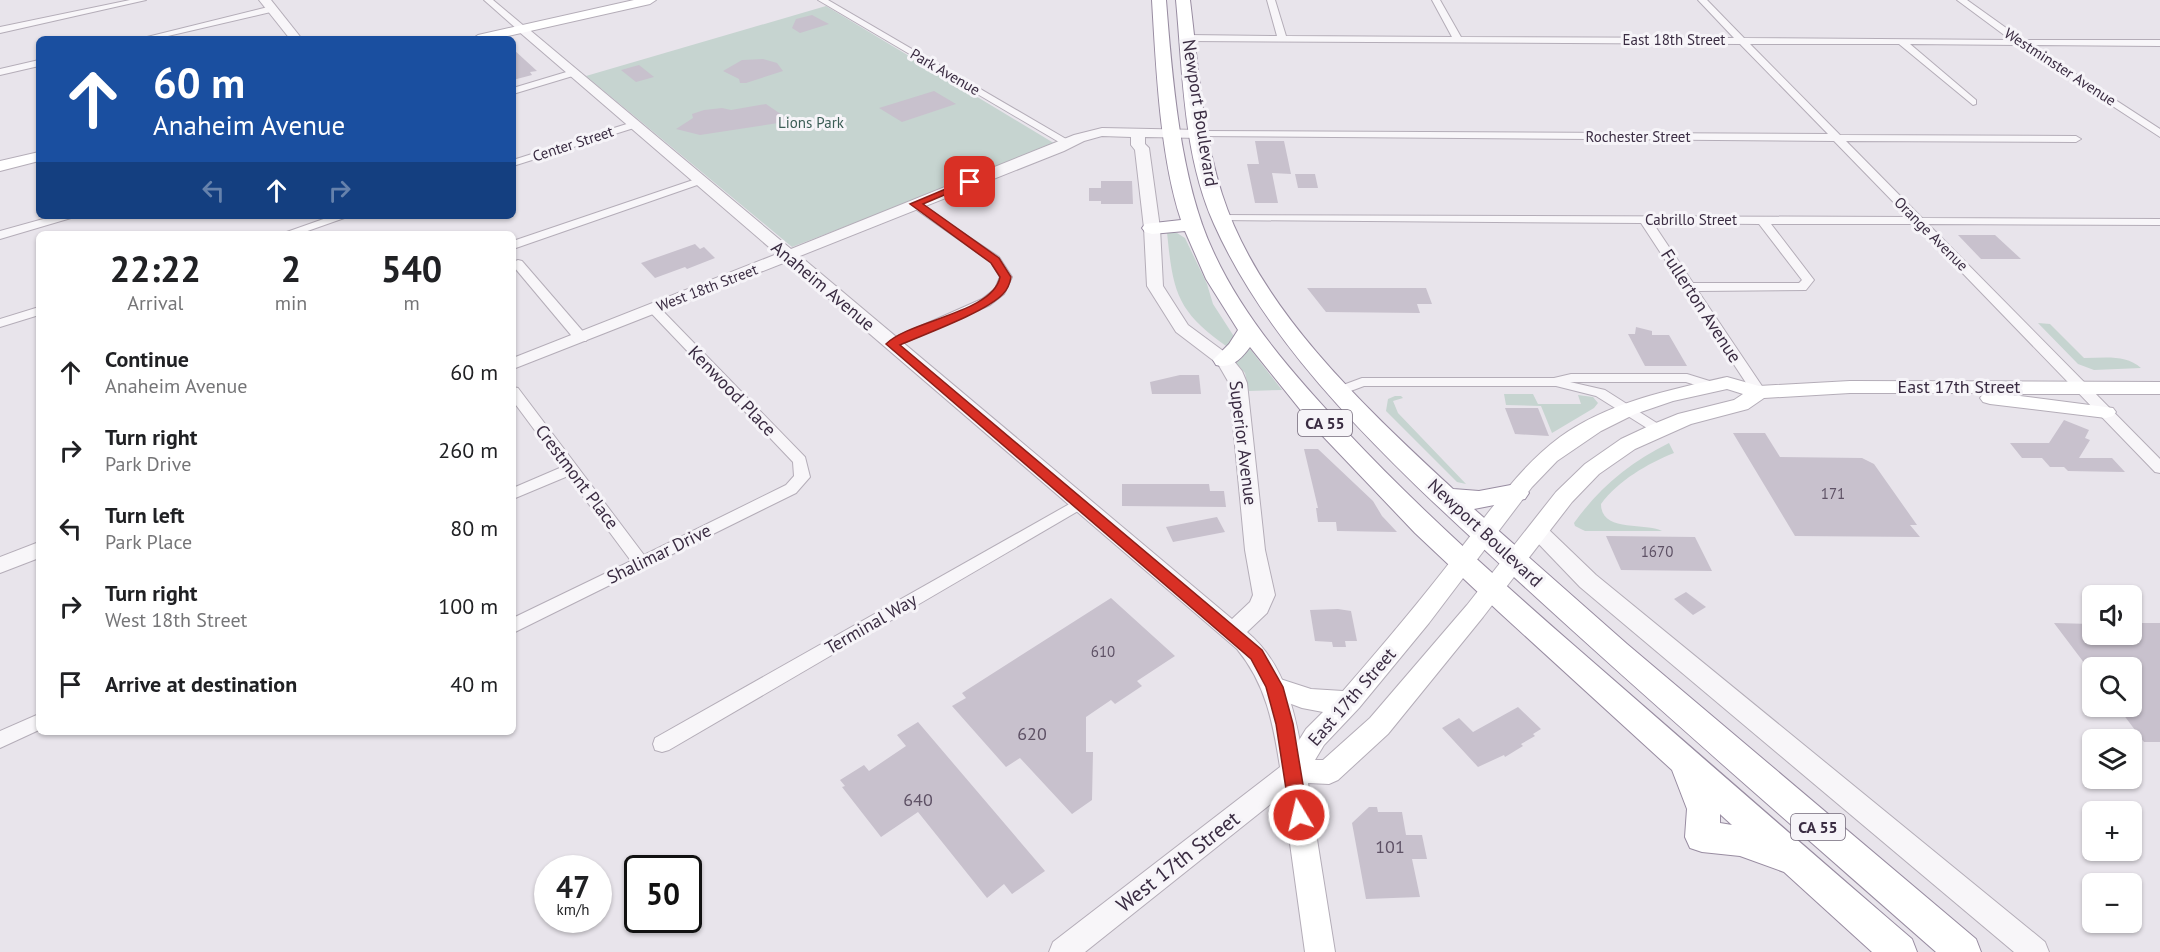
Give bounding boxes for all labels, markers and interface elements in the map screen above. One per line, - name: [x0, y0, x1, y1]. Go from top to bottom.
- street label: Westminster Avenue: [2001, 23, 2120, 110]
- street label: East 18th Street: [1623, 30, 1725, 49]
- street label: Newport Boulevard: [1178, 38, 1223, 188]
- street label: Park Avenue: [907, 44, 984, 99]
- text: 60 m: [153, 55, 245, 110]
- icon: ahead: [54, 60, 132, 138]
- text: Anaheim Avenue: [153, 108, 345, 142]
- park label: Lions Park: [778, 113, 845, 132]
- street label: Center Street: [530, 122, 616, 166]
- street label: Rochester Street: [1585, 127, 1691, 146]
- pin: [944, 156, 995, 207]
- icon: arrive: [953, 165, 986, 198]
- icon: left: [197, 174, 230, 207]
- icon: ahead: [260, 174, 293, 207]
- icon: right: [323, 174, 356, 207]
- street label: Orange Avenue: [1890, 193, 1972, 275]
- street label: Cabrillo Street: [1645, 210, 1737, 229]
- street label: Anaheim Avenue: [767, 236, 880, 336]
- street label: Fullerton Avenue: [1656, 244, 1747, 367]
- text: 22:22: [110, 245, 201, 292]
- text: 2: [281, 245, 301, 292]
- text: 540: [381, 245, 442, 292]
- street label: West 18th Street: [654, 260, 760, 316]
- text: Arrival: [127, 290, 183, 316]
- text: min: [275, 290, 307, 316]
- text: m: [404, 290, 420, 316]
- street label: Kenwood Place: [683, 341, 781, 441]
- text: Continue: [105, 345, 189, 373]
- icon: ahead: [54, 356, 87, 389]
- text: 60 m: [450, 358, 498, 386]
- text: Anaheim Avenue: [105, 373, 247, 399]
- street label: East 17th Street: [1898, 375, 2020, 398]
- street label: Superior Avenue: [1224, 379, 1263, 507]
- road number: CA 55: [1298, 410, 1352, 436]
- street label: Crestmont Place: [531, 420, 624, 534]
- text: Turn right: [105, 423, 197, 451]
- icon: right: [54, 434, 87, 467]
- text: 260 m: [438, 436, 498, 464]
- text: Park Drive: [105, 451, 191, 477]
- street label: Newport Boulevard: [1423, 474, 1547, 592]
- house number: 171: [1821, 484, 1845, 503]
- text: Turn left: [105, 501, 185, 529]
- icon: left: [54, 512, 87, 545]
- text: 80 m: [450, 514, 498, 542]
- street label: Shalimar Drive: [603, 518, 715, 589]
- text: Park Place: [105, 529, 192, 555]
- house number: 1670: [1641, 542, 1673, 561]
- text: Turn right: [105, 579, 197, 607]
- map controls: [2082, 585, 2142, 933]
- button: sound: [2082, 585, 2142, 645]
- street label: Terminal Way: [821, 588, 921, 659]
- icon: right: [54, 590, 87, 623]
- text: 100 m: [438, 592, 498, 620]
- text: West 18th Street: [105, 607, 247, 633]
- house number: 610: [1091, 642, 1115, 661]
- street label: East 17th Street: [1303, 643, 1401, 751]
- button: search: [2082, 657, 2142, 717]
- icon: arrive: [54, 668, 87, 701]
- text: Arrive at destination: [105, 670, 297, 698]
- text: 40 m: [450, 670, 498, 698]
- house number: 620: [1017, 722, 1047, 745]
- button: layers: [2082, 729, 2142, 789]
- position arrow: [1267, 783, 1331, 847]
- house number: 640: [903, 788, 933, 811]
- button: +: [2082, 801, 2142, 861]
- street label: West 17th Street: [1111, 805, 1245, 918]
- road number: CA 55: [1791, 814, 1845, 840]
- house number: 101: [1375, 835, 1405, 858]
- speed limit sign: 50: [624, 855, 702, 933]
- text: 47: [556, 867, 590, 906]
- button: −: [2082, 873, 2142, 933]
- text: km/h: [557, 900, 589, 919]

